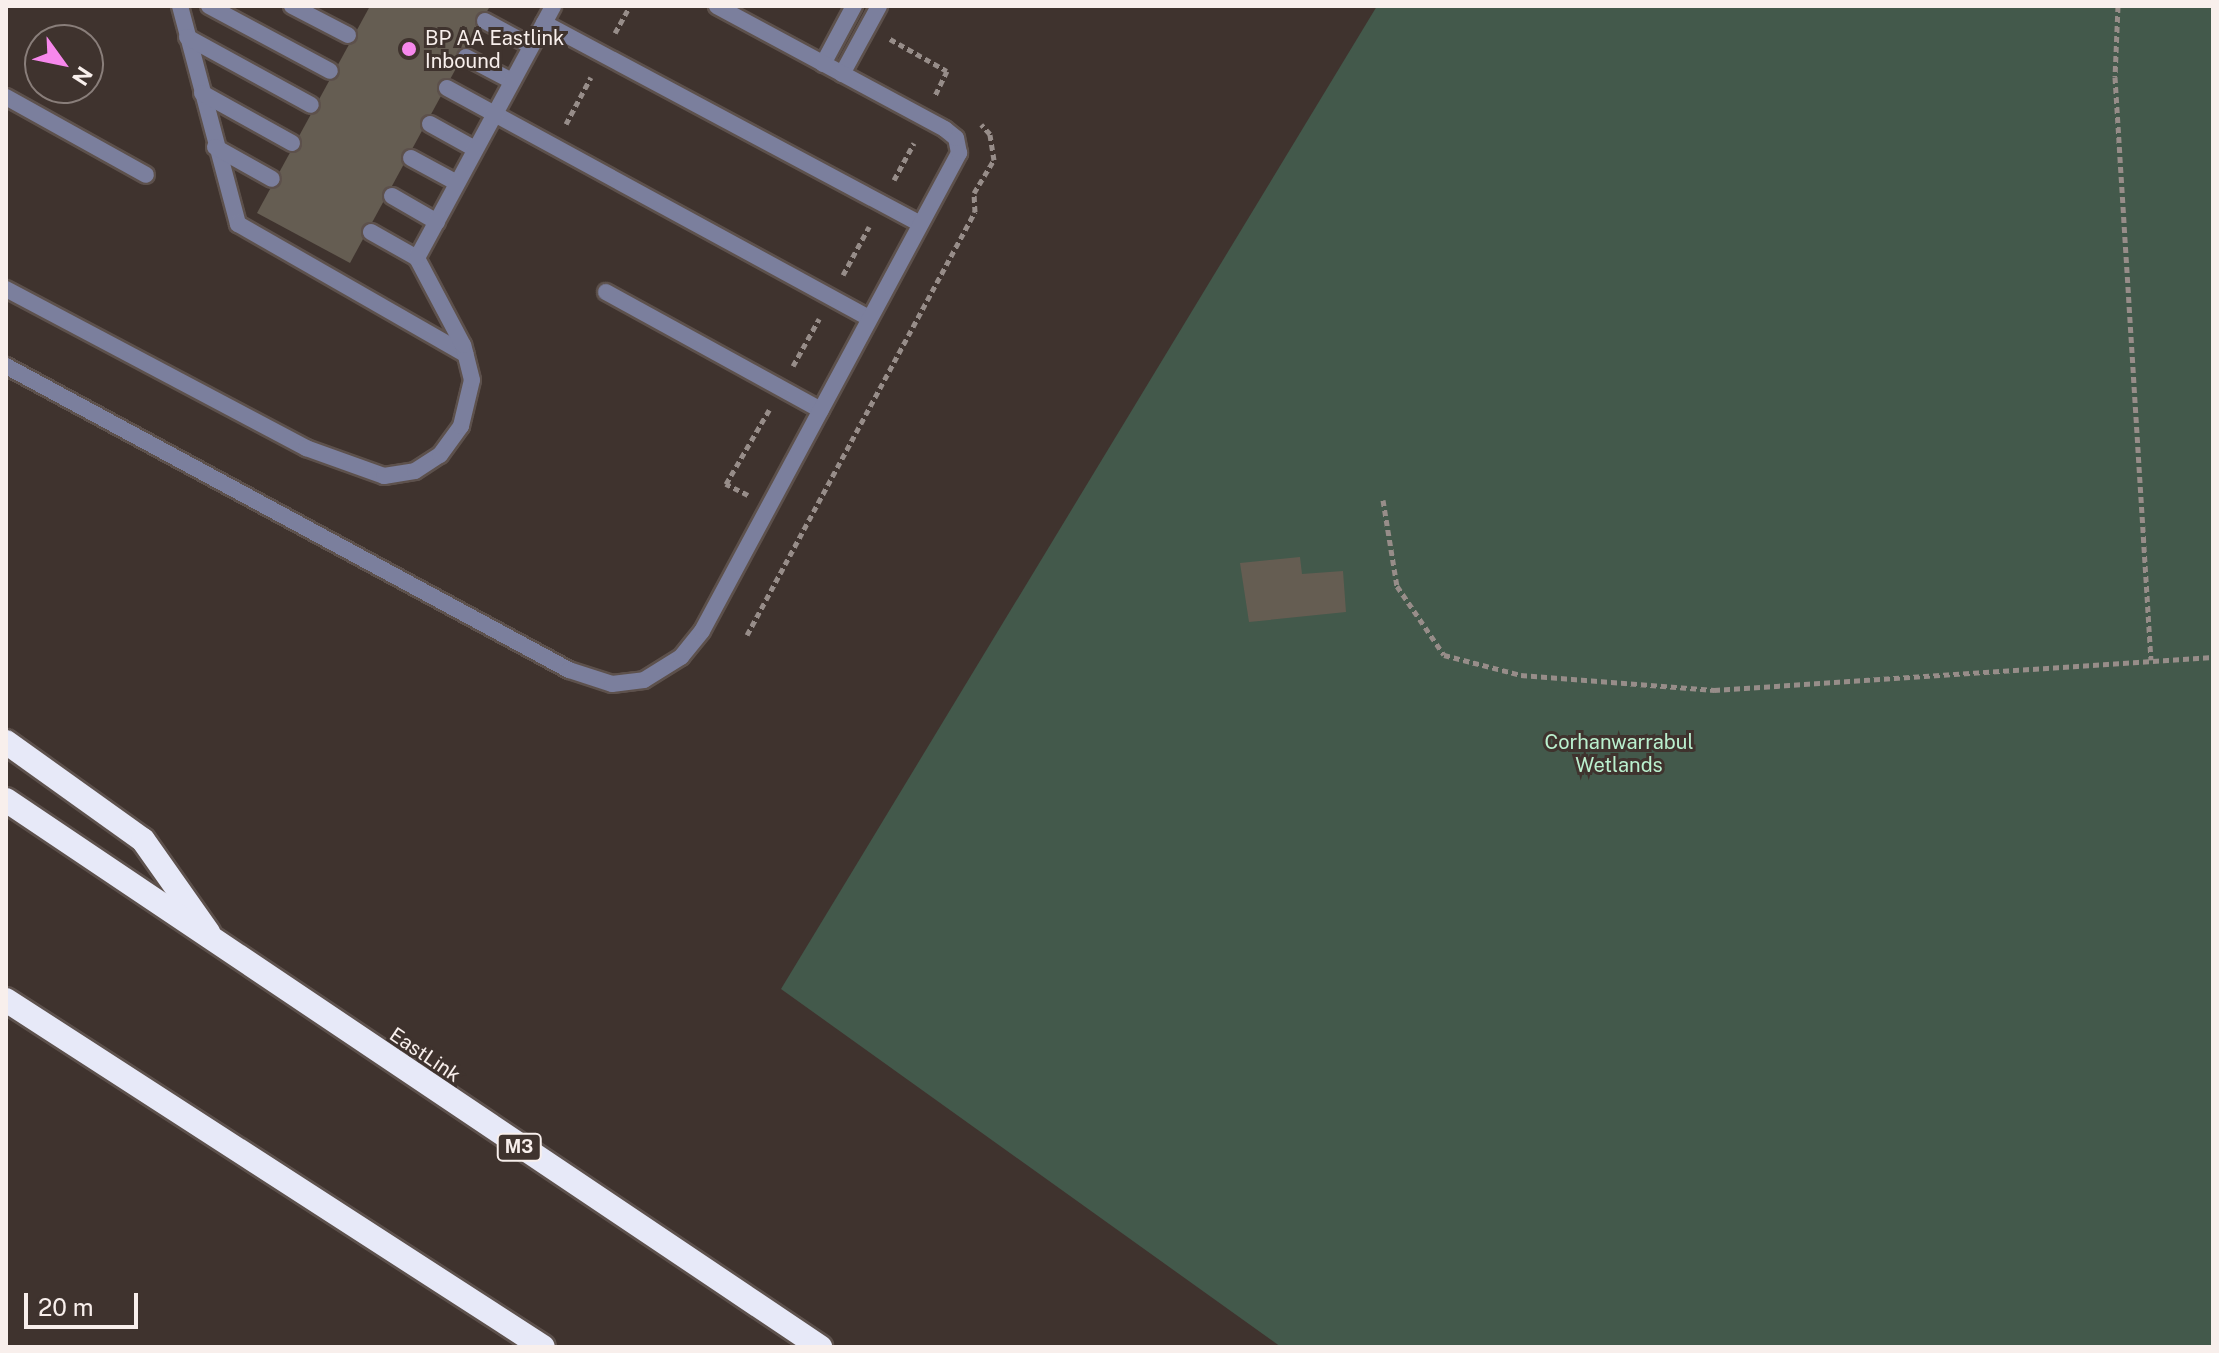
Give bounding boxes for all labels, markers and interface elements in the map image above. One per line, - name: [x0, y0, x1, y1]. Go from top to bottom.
- north arrow: [24, 24, 104, 104]
- place label: BP AA Eastlink Inbound: [425, 26, 564, 73]
- marker: BP AA Eastlink Inbound: [400, 40, 418, 58]
- text: N: [67, 62, 98, 90]
- park label: Corhanwarrabul Wetlands: [1544, 730, 1694, 777]
- street label: EastLink: [385, 1023, 465, 1087]
- road number: M3: [495, 1133, 543, 1161]
- scale bar: [28, 1277, 142, 1327]
- text: 20 m: [38, 1293, 94, 1321]

